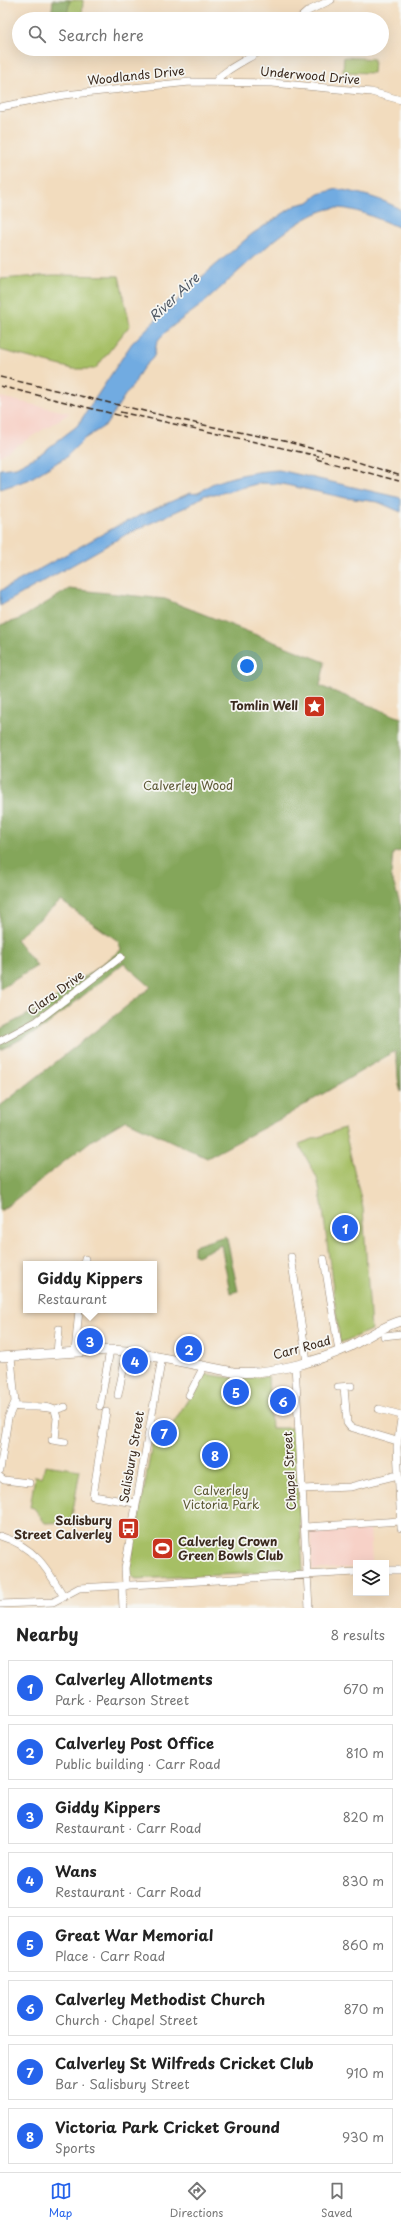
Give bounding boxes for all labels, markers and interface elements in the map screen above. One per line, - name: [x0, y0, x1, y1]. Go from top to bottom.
- search box: [12, 12, 389, 56]
- icon: search: [26, 23, 48, 45]
- text: Search here: [58, 23, 144, 46]
- street label: Woodlands Drive: [86, 61, 186, 89]
- street label: Underwood Drive: [259, 62, 361, 88]
- water label: River Aire: [144, 267, 204, 325]
- your location: [237, 656, 257, 676]
- place icon: Tomlin Well: [301, 693, 327, 719]
- place label: Tomlin Well: [230, 696, 298, 714]
- park label: Calverley Wood: [143, 776, 233, 794]
- street label: Clara Drive: [23, 965, 88, 1019]
- pin: 1: [332, 1213, 358, 1243]
- popup: [23, 1261, 157, 1313]
- text: Giddy Kippers: [37, 1266, 143, 1289]
- text: Restaurant: [37, 1289, 107, 1308]
- pin: 3: [77, 1326, 103, 1356]
- street label: Carr Road: [271, 1331, 333, 1363]
- pin: 2: [176, 1334, 202, 1364]
- pin: 4: [122, 1346, 148, 1376]
- pin: 5: [223, 1377, 249, 1407]
- pin: 6: [270, 1386, 296, 1416]
- street label: Salisbury Street: [114, 1409, 148, 1504]
- pin: 7: [151, 1418, 177, 1448]
- street label: Chapel Street: [278, 1431, 300, 1511]
- pin: 8: [202, 1440, 228, 1470]
- park label: Calverley Victoria Park: [183, 1481, 259, 1513]
- place label: Salisbury Street Calverley: [14, 1511, 112, 1543]
- bus stop icon: Salisbury Street Calverley: [115, 1515, 141, 1541]
- place label: Calverley Crown Green Bowls Club: [178, 1532, 283, 1564]
- sports icon: Calverley Crown Green Bowls Club: [149, 1536, 175, 1562]
- map controls: [353, 1560, 389, 1596]
- button: layers: [353, 1560, 389, 1596]
- text: Nearby: [16, 1621, 78, 1647]
- text: 8 results: [331, 1625, 385, 1644]
- text: Calverley Allotments: [55, 1667, 213, 1690]
- text: 1: [27, 1679, 33, 1698]
- text: 670 m: [343, 1679, 384, 1698]
- text: Park · Pearson Street: [55, 1690, 189, 1709]
- text: Calverley Post Office: [55, 1731, 214, 1754]
- text: 2: [25, 1743, 35, 1762]
- text: 810 m: [346, 1743, 384, 1762]
- text: Public building · Carr Road: [55, 1754, 221, 1773]
- text: Giddy Kippers: [55, 1795, 160, 1818]
- text: 3: [26, 1807, 34, 1826]
- text: 820 m: [343, 1807, 384, 1826]
- text: Restaurant · Carr Road: [55, 1818, 202, 1837]
- text: Wans: [55, 1859, 97, 1882]
- text: 4: [26, 1871, 34, 1890]
- text: 830 m: [342, 1871, 384, 1890]
- text: Restaurant · Carr Road: [55, 1882, 202, 1901]
- text: Great War Memorial: [55, 1923, 213, 1946]
- text: 5: [26, 1935, 34, 1954]
- text: 860 m: [342, 1935, 384, 1954]
- text: Place · Carr Road: [55, 1946, 165, 1965]
- text: Calverley Methodist Church: [55, 1987, 265, 2010]
- text: 6: [25, 1999, 35, 2018]
- text: 870 m: [344, 1999, 384, 2018]
- text: Church · Chapel Street: [55, 2010, 198, 2029]
- text: Calverley St Wilfreds Cricket Club: [55, 2051, 314, 2074]
- text: 7: [26, 2063, 34, 2082]
- text: 910 m: [346, 2063, 384, 2082]
- text: Bar · Salisbury Street: [55, 2074, 190, 2093]
- text: Victoria Park Cricket Ground: [55, 2115, 280, 2138]
- text: 8: [26, 2127, 34, 2146]
- text: 930 m: [342, 2127, 384, 2146]
- text: Sports: [55, 2138, 95, 2157]
- tab: Map: [49, 2180, 72, 2221]
- tab: Directions: [170, 2180, 223, 2221]
- tab: Saved: [321, 2180, 352, 2221]

